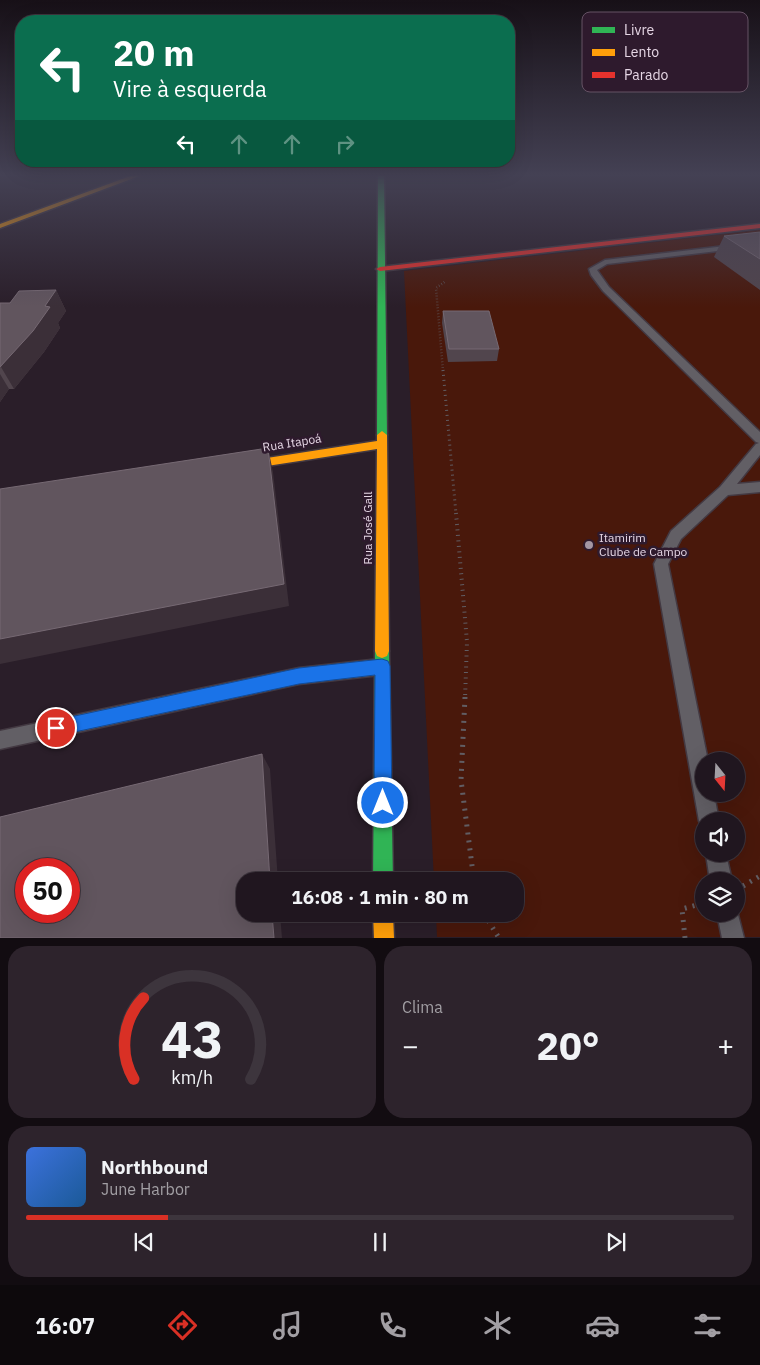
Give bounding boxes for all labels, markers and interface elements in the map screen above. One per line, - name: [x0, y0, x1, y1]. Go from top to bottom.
- legend: [582, 12, 748, 92]
- text: Livre: [624, 21, 654, 39]
- text: 20 m: [113, 30, 195, 76]
- icon: left: [30, 35, 95, 100]
- text: Lento: [624, 43, 659, 61]
- text: Parado: [624, 66, 668, 84]
- text: Vire à esquerda: [113, 74, 267, 103]
- icon: left: [172, 130, 200, 158]
- icon: ahead: [225, 130, 253, 158]
- icon: ahead: [278, 130, 306, 158]
- icon: right: [331, 130, 359, 158]
- street label: Rua Itapoá: [261, 430, 323, 455]
- street label: Rua José Gall: [360, 491, 375, 565]
- place label: Itamirim Clube de Campo: [599, 530, 688, 559]
- marker: Itamirim Clube de Campo: [583, 539, 595, 551]
- pin: [35, 707, 77, 749]
- icon: arrive: [42, 714, 70, 742]
- north arrow: [695, 752, 745, 802]
- map controls: [695, 752, 745, 922]
- position arrow: [356, 776, 408, 828]
- button: sound: [695, 812, 745, 862]
- speed limit sign: 50: [15, 858, 80, 923]
- button: layers: [695, 872, 745, 922]
- text: 16:08 · 1 min · 80 m: [291, 885, 469, 909]
- text: Clima: [402, 997, 443, 1017]
- text: 43: [161, 1005, 223, 1072]
- text: 20°: [536, 1021, 600, 1070]
- text: −: [402, 1027, 419, 1064]
- text: +: [717, 1027, 734, 1064]
- text: km/h: [171, 1066, 213, 1089]
- text: Northbound: [101, 1155, 208, 1179]
- text: June Harbor: [101, 1179, 190, 1199]
- icon: previous: [130, 1228, 158, 1256]
- icon: pause: [366, 1228, 394, 1256]
- icon: next: [602, 1228, 630, 1256]
- icon: directions: [165, 1308, 200, 1343]
- icon: music: [270, 1308, 305, 1343]
- icon: phone: [375, 1308, 410, 1343]
- icon: climate: [480, 1308, 515, 1343]
- icon: car: [585, 1308, 620, 1343]
- icon: filters: [690, 1308, 725, 1343]
- text: 16:07: [35, 1311, 95, 1340]

